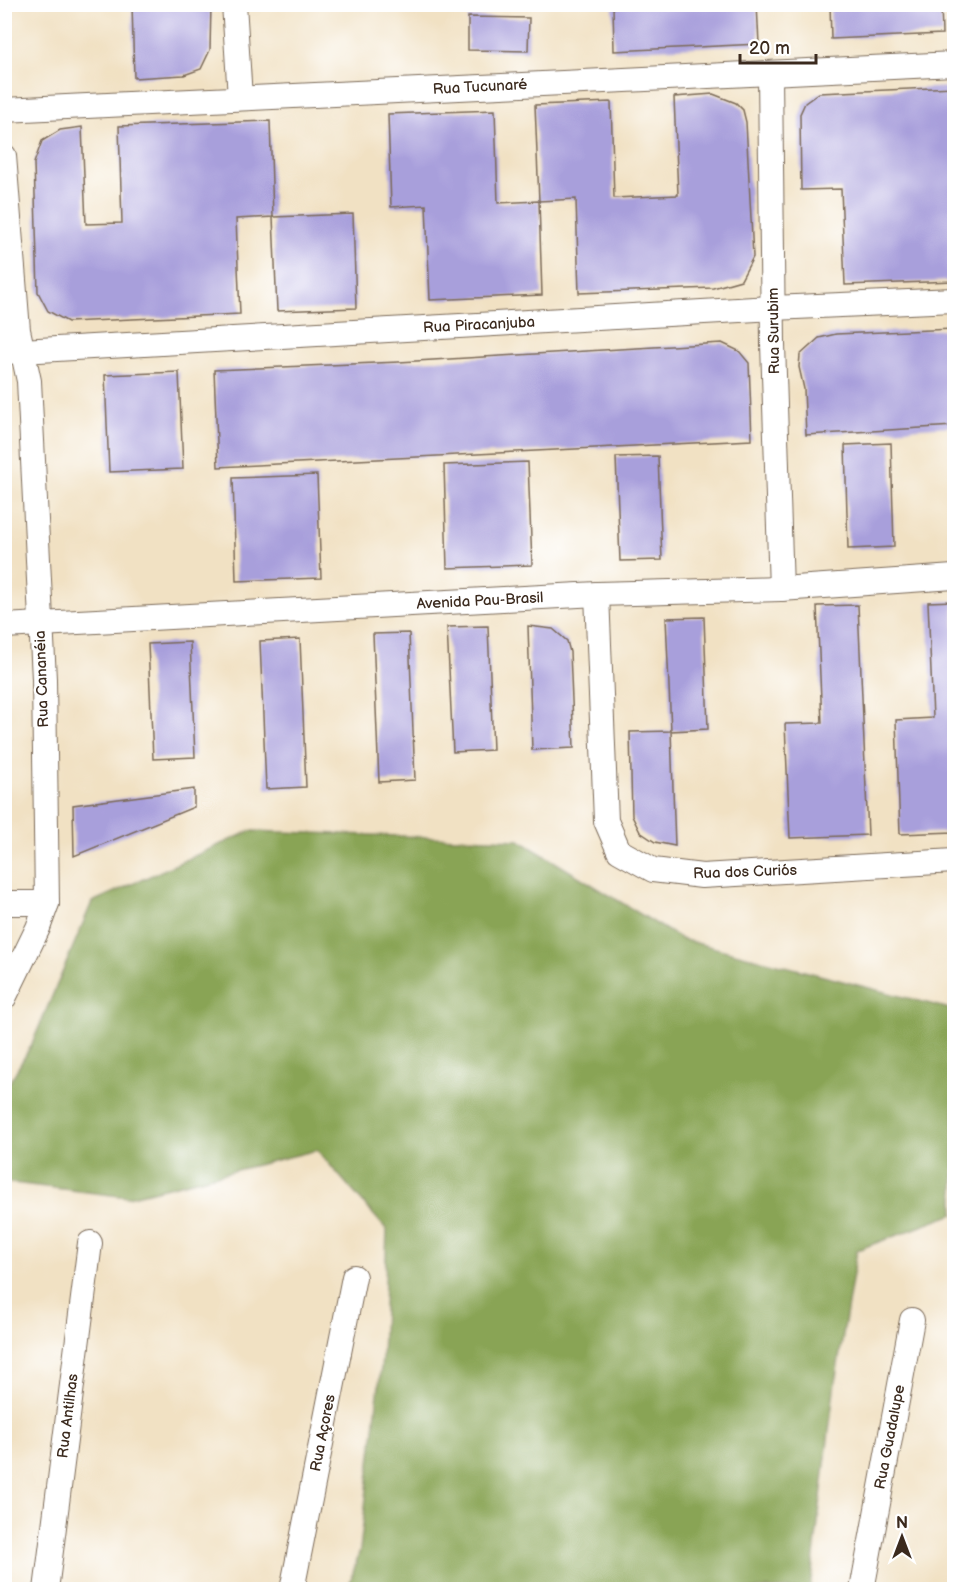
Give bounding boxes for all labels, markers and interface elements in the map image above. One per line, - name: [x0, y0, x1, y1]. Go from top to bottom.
- scale bar: [740, 27, 816, 65]
- text: 20 m: [749, 38, 790, 59]
- street label: Rua Tucunaré: [432, 75, 528, 99]
- street label: Rua Surubim: [764, 287, 784, 375]
- street label: Rua Piracanjuba: [423, 313, 535, 337]
- street label: Avenida Pau-Brasil: [416, 588, 544, 614]
- street label: Rua Cananéia: [31, 630, 53, 728]
- street label: Rua dos Curiós: [693, 861, 798, 883]
- street label: Rua Antilhas: [53, 1372, 83, 1459]
- street label: Rua Guadalupe: [871, 1383, 909, 1491]
- street label: Rua Açores: [306, 1392, 340, 1473]
- north arrow: [872, 1507, 932, 1567]
- text: N: [896, 1514, 908, 1533]

